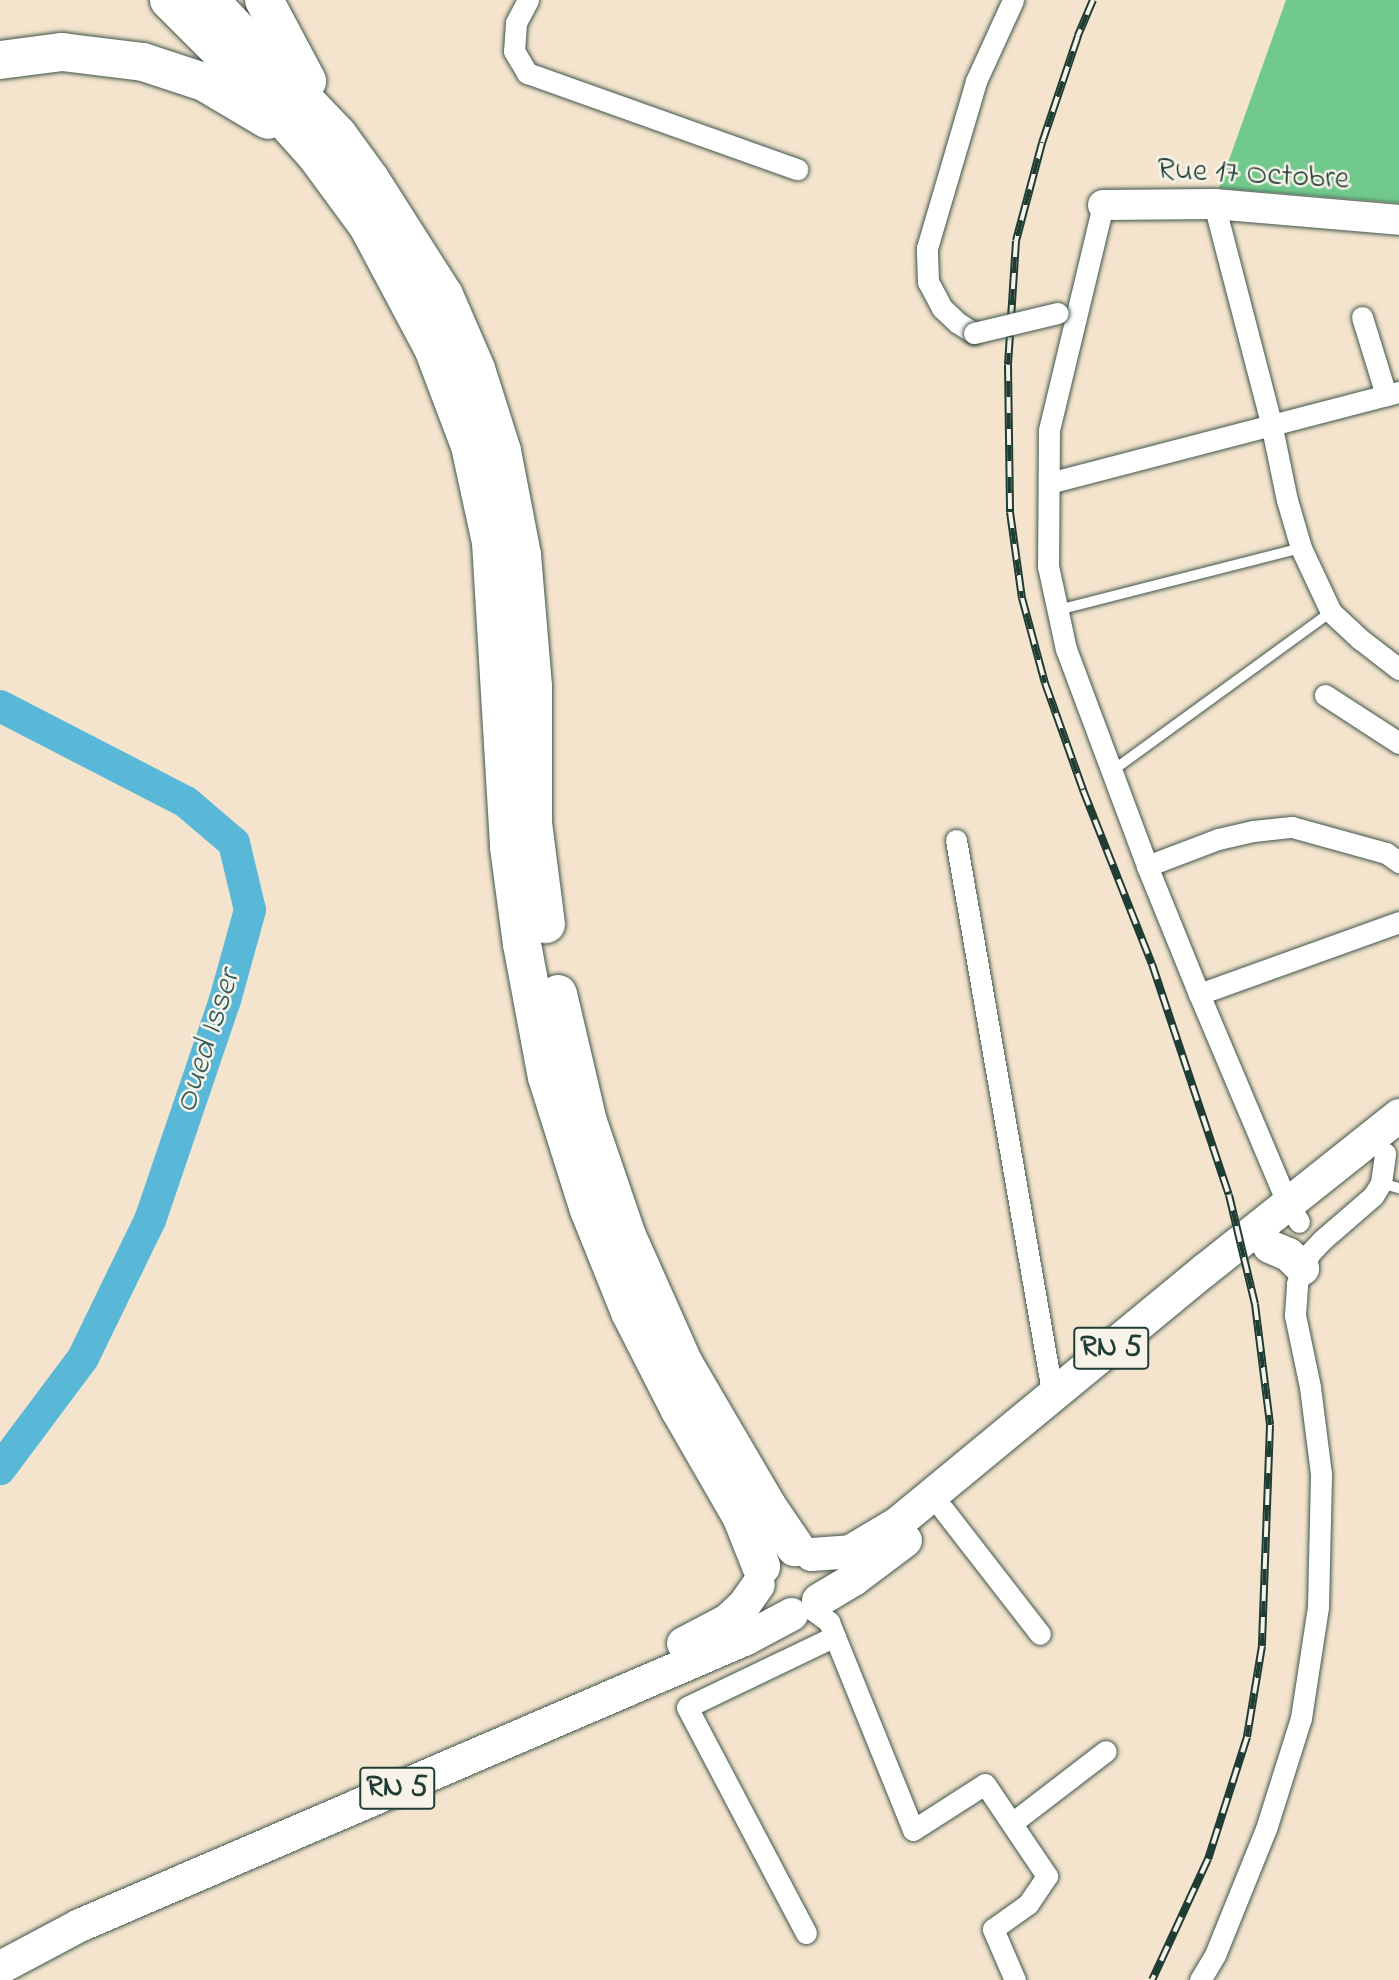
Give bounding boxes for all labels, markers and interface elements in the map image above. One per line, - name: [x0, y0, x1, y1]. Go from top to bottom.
- street label: Rue 17 Octobre: [1156, 152, 1350, 200]
- water label: Oued Isser: [167, 965, 251, 1119]
- road number: RN 5: [1072, 1322, 1150, 1374]
- road number: RN 5: [358, 1762, 436, 1814]

